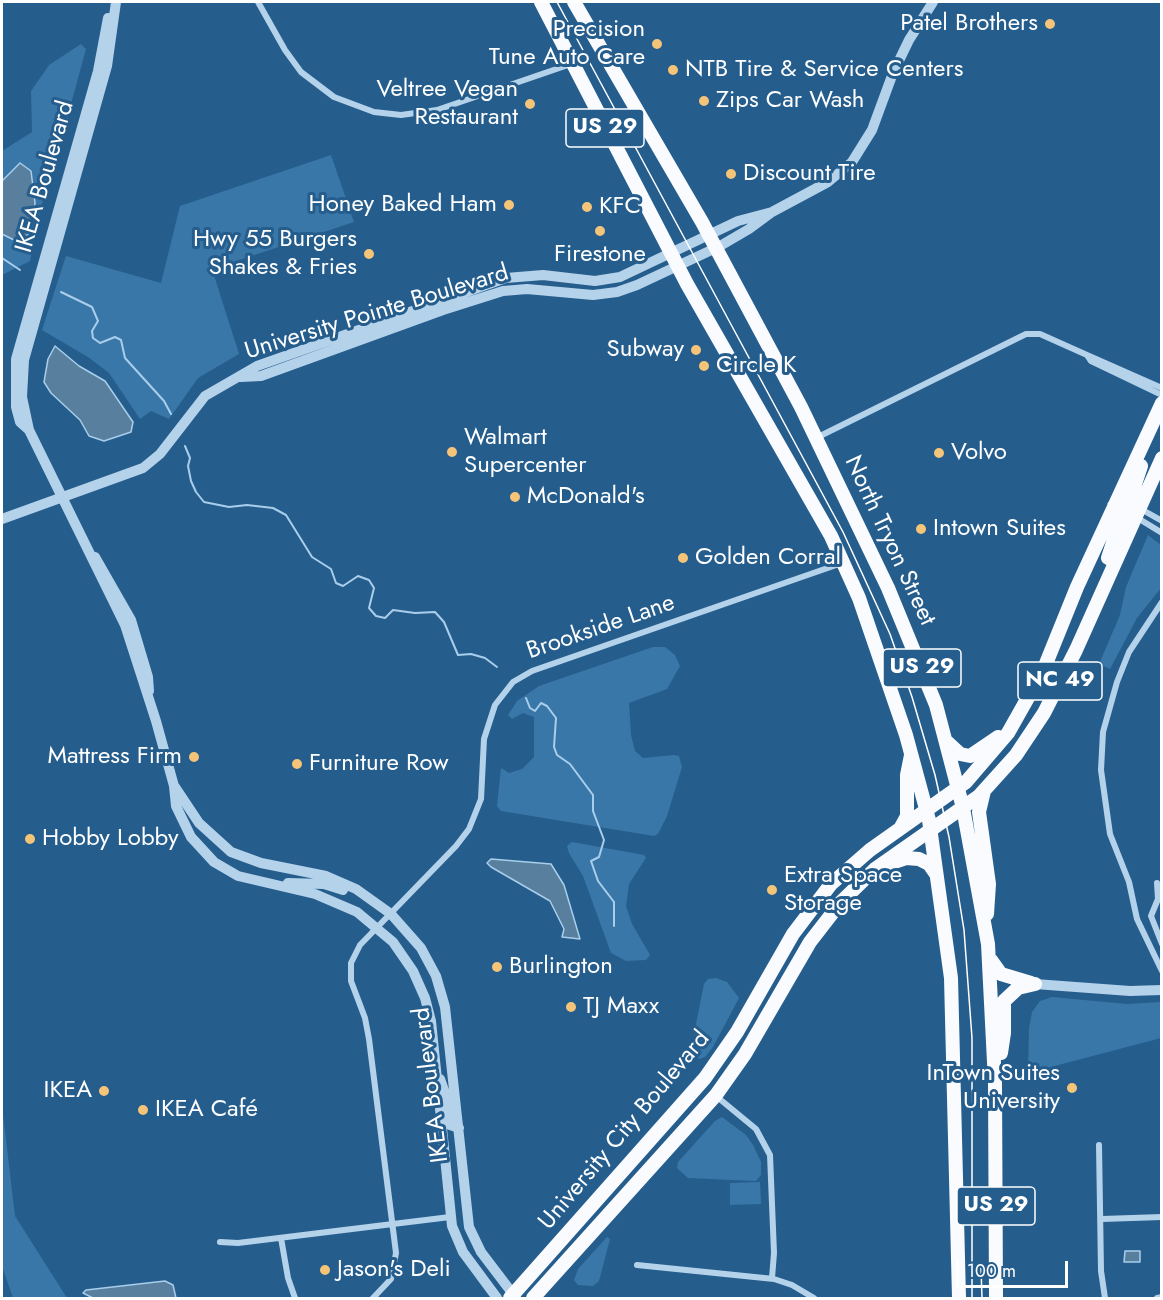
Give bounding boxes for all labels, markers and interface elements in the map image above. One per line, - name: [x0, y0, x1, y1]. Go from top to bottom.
- place label: Patel Brothers: [900, 10, 1038, 38]
- place label: Precision Tune Auto Care: [489, 16, 645, 72]
- marker: Patel Brothers: [1043, 17, 1057, 31]
- marker: Precision Tune Auto Care: [650, 37, 664, 51]
- place label: NTB Tire & Service Centers: [685, 56, 963, 84]
- marker: NTB Tire & Service Centers: [666, 63, 680, 77]
- place label: Veltree Vegan Restaurant: [377, 76, 518, 132]
- place label: Zips Car Wash: [716, 87, 864, 115]
- marker: Zips Car Wash: [697, 94, 711, 108]
- marker: Veltree Vegan Restaurant: [523, 97, 537, 111]
- street label: IKEA Boulevard: [11, 98, 81, 256]
- road number: US 29: [566, 109, 644, 147]
- place label: Discount Tire: [743, 160, 876, 188]
- marker: Discount Tire: [724, 167, 738, 181]
- place label: Honey Baked Ham: [309, 191, 497, 219]
- place label: KFC: [599, 193, 641, 221]
- marker: Honey Baked Ham: [502, 198, 516, 212]
- marker: KFC: [580, 200, 594, 214]
- marker: Firestone: [593, 224, 607, 238]
- place label: Hwy 55 Burgers Shakes & Fries: [193, 226, 357, 282]
- place label: Firestone: [554, 241, 646, 269]
- marker: Hwy 55 Burgers Shakes & Fries: [362, 247, 376, 261]
- street label: University Pointe Boulevard: [242, 259, 512, 367]
- place label: Subway: [607, 336, 684, 364]
- marker: Subway: [689, 343, 703, 357]
- place label: Circle K: [716, 352, 797, 380]
- marker: Circle K: [697, 359, 711, 373]
- place label: Walmart Supercenter: [464, 424, 586, 480]
- place label: Volvo: [951, 439, 1007, 467]
- marker: Walmart Supercenter: [445, 445, 459, 459]
- marker: Volvo: [932, 446, 946, 460]
- street label: North Tryon Street: [837, 452, 941, 630]
- place label: McDonald's: [527, 483, 645, 511]
- marker: McDonald's: [508, 490, 522, 504]
- place label: Intown Suites: [933, 515, 1066, 543]
- marker: Intown Suites: [914, 522, 928, 536]
- place label: Golden Corral: [695, 544, 841, 572]
- marker: Golden Corral: [676, 551, 690, 565]
- street label: Brookside Lane: [523, 589, 679, 667]
- road number: US 29: [883, 649, 961, 687]
- road number: NC 49: [1018, 662, 1102, 700]
- place label: Mattress Firm: [48, 743, 182, 771]
- marker: Mattress Firm: [187, 750, 201, 764]
- place label: Furniture Row: [309, 750, 448, 778]
- marker: Furniture Row: [290, 757, 304, 771]
- place label: Hobby Lobby: [42, 825, 178, 853]
- marker: Hobby Lobby: [23, 832, 37, 846]
- place label: Extra Space Storage: [784, 862, 902, 918]
- marker: Extra Space Storage: [765, 883, 779, 897]
- place label: Burlington: [509, 953, 613, 981]
- marker: Burlington: [490, 960, 504, 974]
- place label: TJ Maxx: [583, 993, 659, 1021]
- marker: TJ Maxx: [564, 1000, 578, 1014]
- street label: IKEA Boulevard: [408, 1006, 456, 1164]
- street label: University City Boulevard: [533, 1026, 717, 1236]
- place label: InTown Suites University: [927, 1060, 1060, 1116]
- place label: IKEA: [44, 1077, 92, 1105]
- marker: InTown Suites University: [1065, 1081, 1079, 1095]
- marker: IKEA: [97, 1084, 111, 1098]
- place label: IKEA Café: [155, 1096, 258, 1124]
- marker: IKEA Café: [136, 1103, 150, 1117]
- road number: US 29: [957, 1187, 1035, 1225]
- scale bar: [959, 1249, 1072, 1287]
- place label: Jason's Deli: [337, 1256, 451, 1284]
- text: 100 m: [967, 1258, 1016, 1284]
- marker: Jason's Deli: [318, 1263, 332, 1277]

